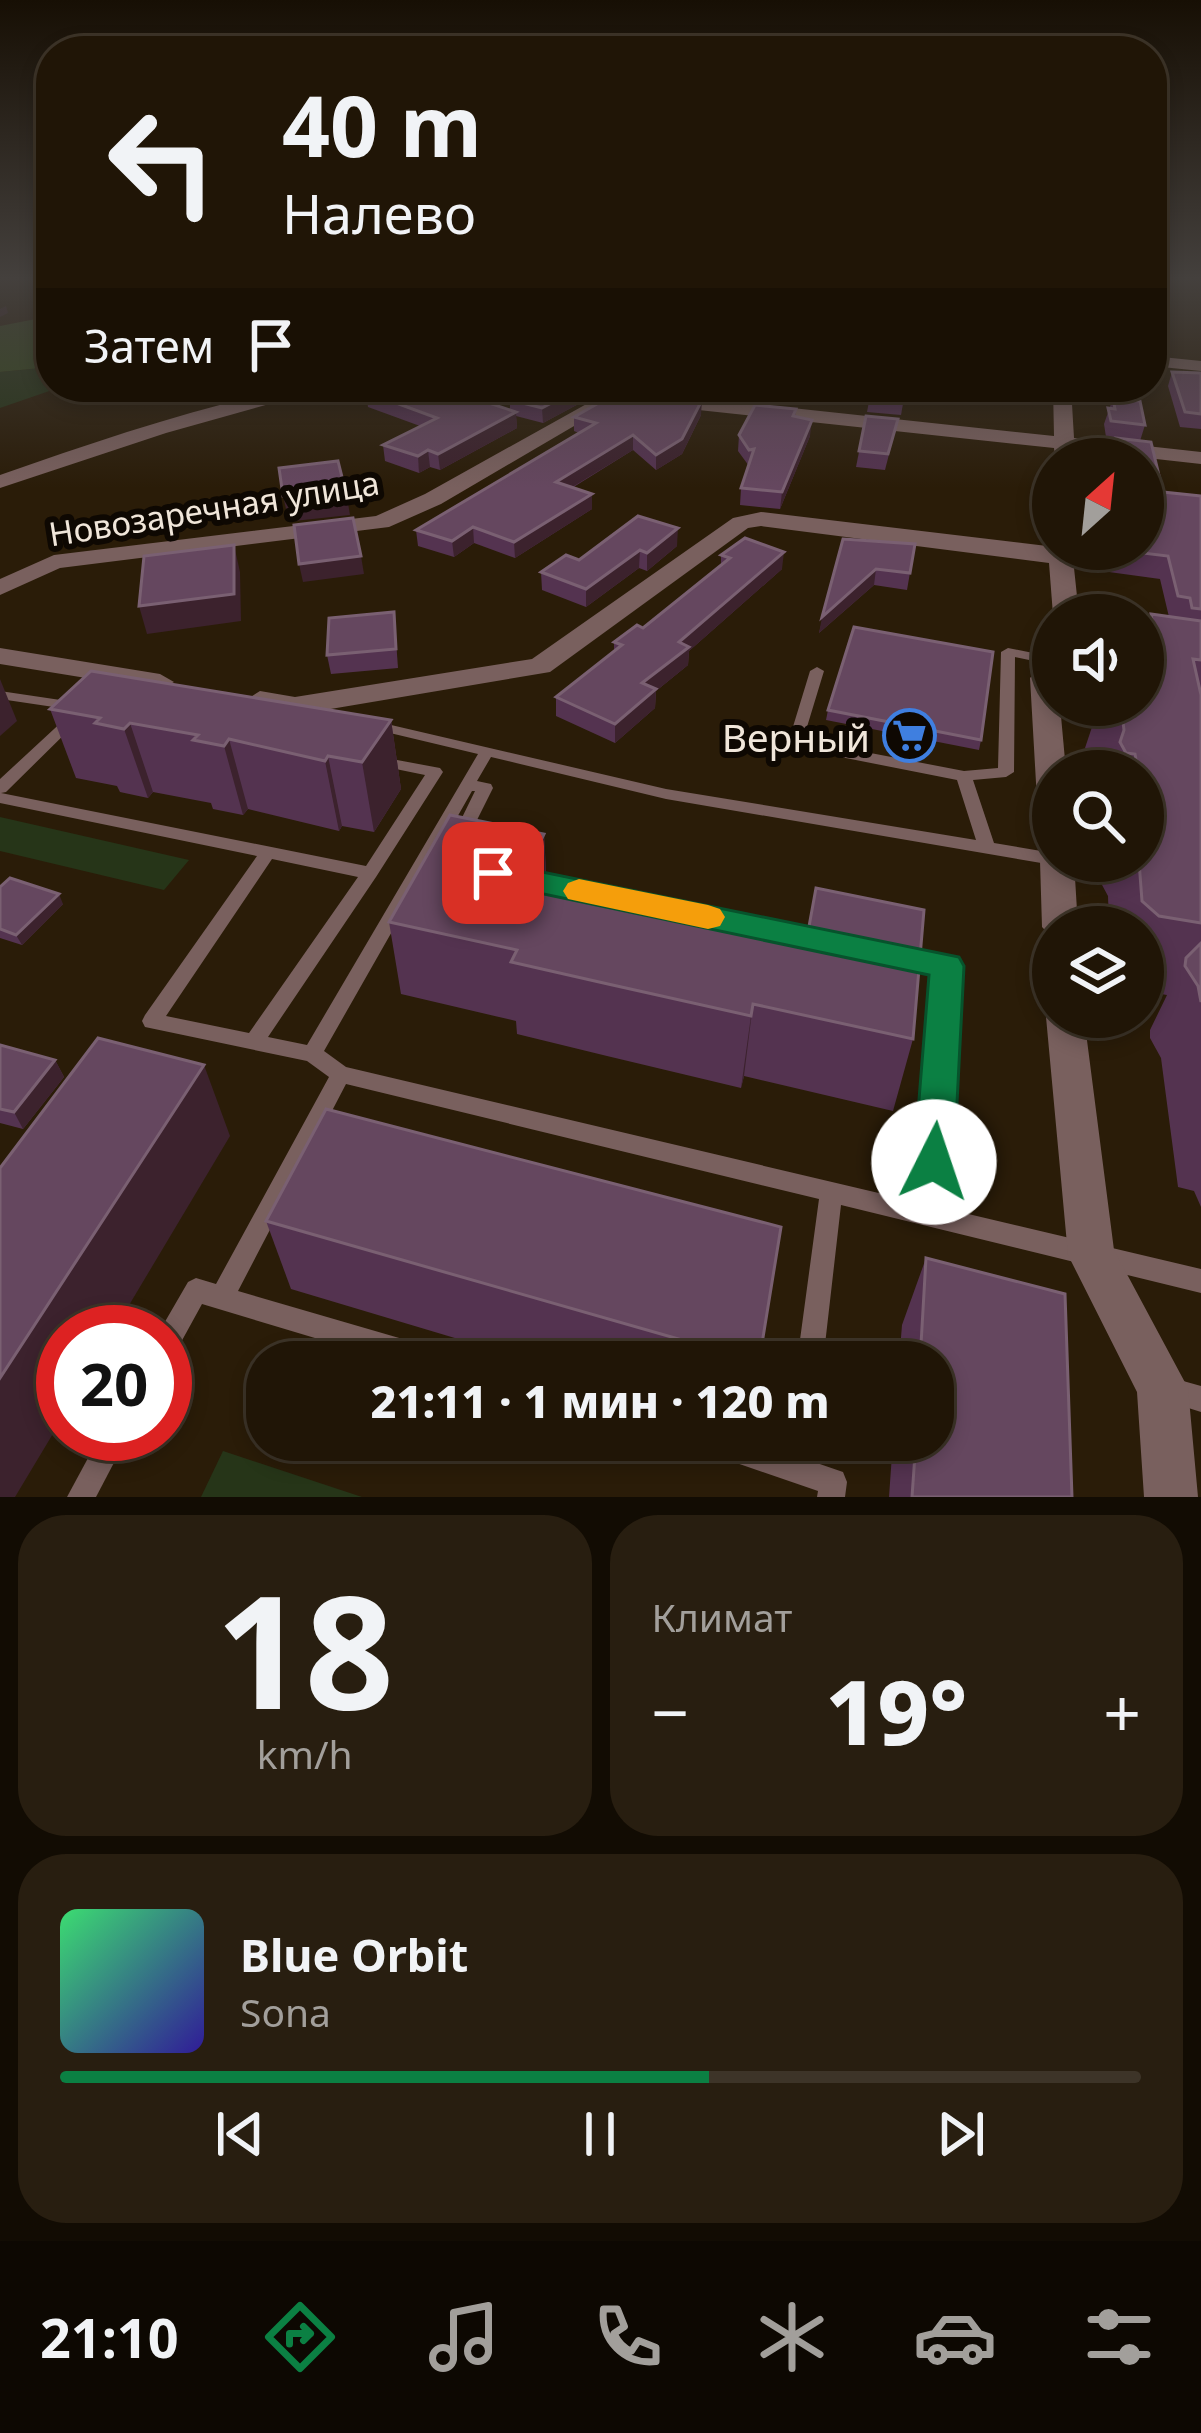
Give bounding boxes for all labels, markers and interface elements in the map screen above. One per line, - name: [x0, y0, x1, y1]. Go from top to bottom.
- text: 40 m: [282, 67, 482, 182]
- icon: left: [84, 84, 240, 240]
- text: Налево: [282, 176, 476, 250]
- icon: arrive: [238, 312, 304, 378]
- text: Затем: [84, 315, 214, 376]
- north arrow: [1032, 438, 1164, 570]
- map controls: [1032, 438, 1164, 1038]
- street label: Новозаречная улица: [46, 460, 382, 556]
- button: sound: [1032, 594, 1164, 726]
- supermarket icon: Верный: [881, 708, 937, 764]
- place label: Верный: [722, 710, 870, 763]
- button: search: [1032, 750, 1164, 882]
- pin: [442, 822, 544, 924]
- icon: arrive: [460, 840, 526, 906]
- button: layers: [1032, 906, 1164, 1038]
- position arrow: [871, 1099, 997, 1225]
- speed limit sign: 20: [36, 1305, 192, 1461]
- text: 21:11 · 1 мин · 120 m: [370, 1370, 830, 1431]
- text: 18: [216, 1542, 394, 1755]
- text: Климат: [652, 1590, 792, 1643]
- text: 19°: [825, 1649, 967, 1771]
- text: −: [652, 1666, 689, 1756]
- text: +: [1103, 1666, 1141, 1756]
- text: km/h: [257, 1727, 353, 1780]
- text: Blue Orbit: [240, 1924, 468, 1985]
- text: Sona: [240, 1985, 331, 2038]
- icon: previous: [207, 2101, 273, 2167]
- icon: pause: [567, 2101, 633, 2167]
- icon: next: [928, 2101, 994, 2167]
- icon: directions: [258, 2295, 342, 2379]
- icon: music: [422, 2295, 506, 2379]
- icon: phone: [586, 2295, 670, 2379]
- icon: climate: [750, 2295, 834, 2379]
- icon: car: [913, 2295, 997, 2379]
- icon: filters: [1077, 2295, 1161, 2379]
- text: 21:10: [40, 2300, 179, 2374]

